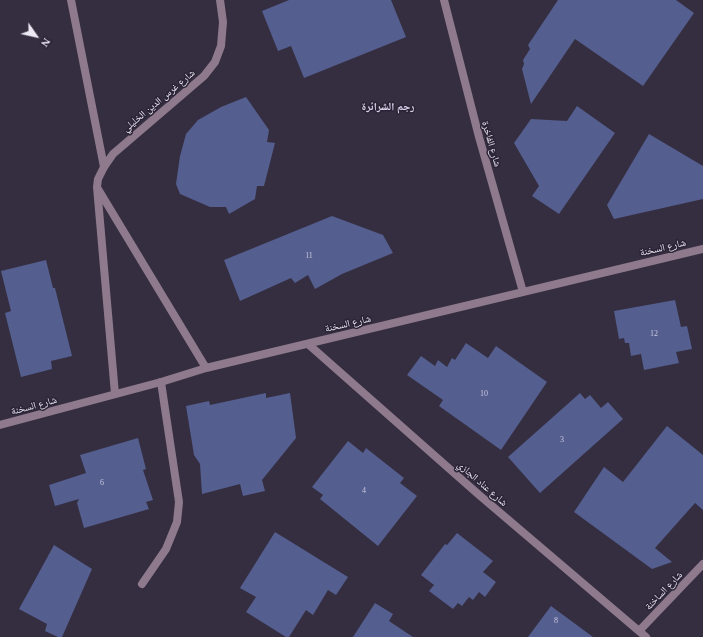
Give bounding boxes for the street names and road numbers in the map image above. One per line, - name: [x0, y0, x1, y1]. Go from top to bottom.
- street label: شارع غرس الدين الخليلي: [120, 67, 198, 135]
- street label: شارع الفاخرة: [479, 120, 503, 168]
- street label: شارع السخنة: [639, 237, 687, 259]
- street label: شارع السخنة: [324, 313, 372, 335]
- street label: شارع السخنة: [10, 394, 58, 418]
- street label: شارع عناد الجازي: [455, 459, 509, 509]
- street label: شارع الساخنة: [643, 569, 685, 613]

